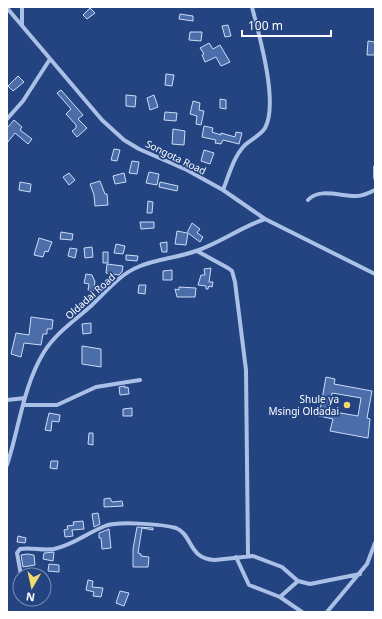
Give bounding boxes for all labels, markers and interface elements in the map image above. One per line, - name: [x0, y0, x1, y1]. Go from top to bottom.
- scale bar: [242, 12, 331, 38]
- text: 100 m: [248, 17, 283, 34]
- street label: Songota Road: [143, 136, 209, 178]
- street label: Oldadai Road: [62, 270, 118, 322]
- place label: Shule ya Msingi Oldadai: [269, 392, 339, 418]
- marker: Shule ya Msingi Oldadai: [342, 400, 352, 410]
- north arrow: [12, 567, 52, 607]
- text: N: [25, 589, 36, 605]

